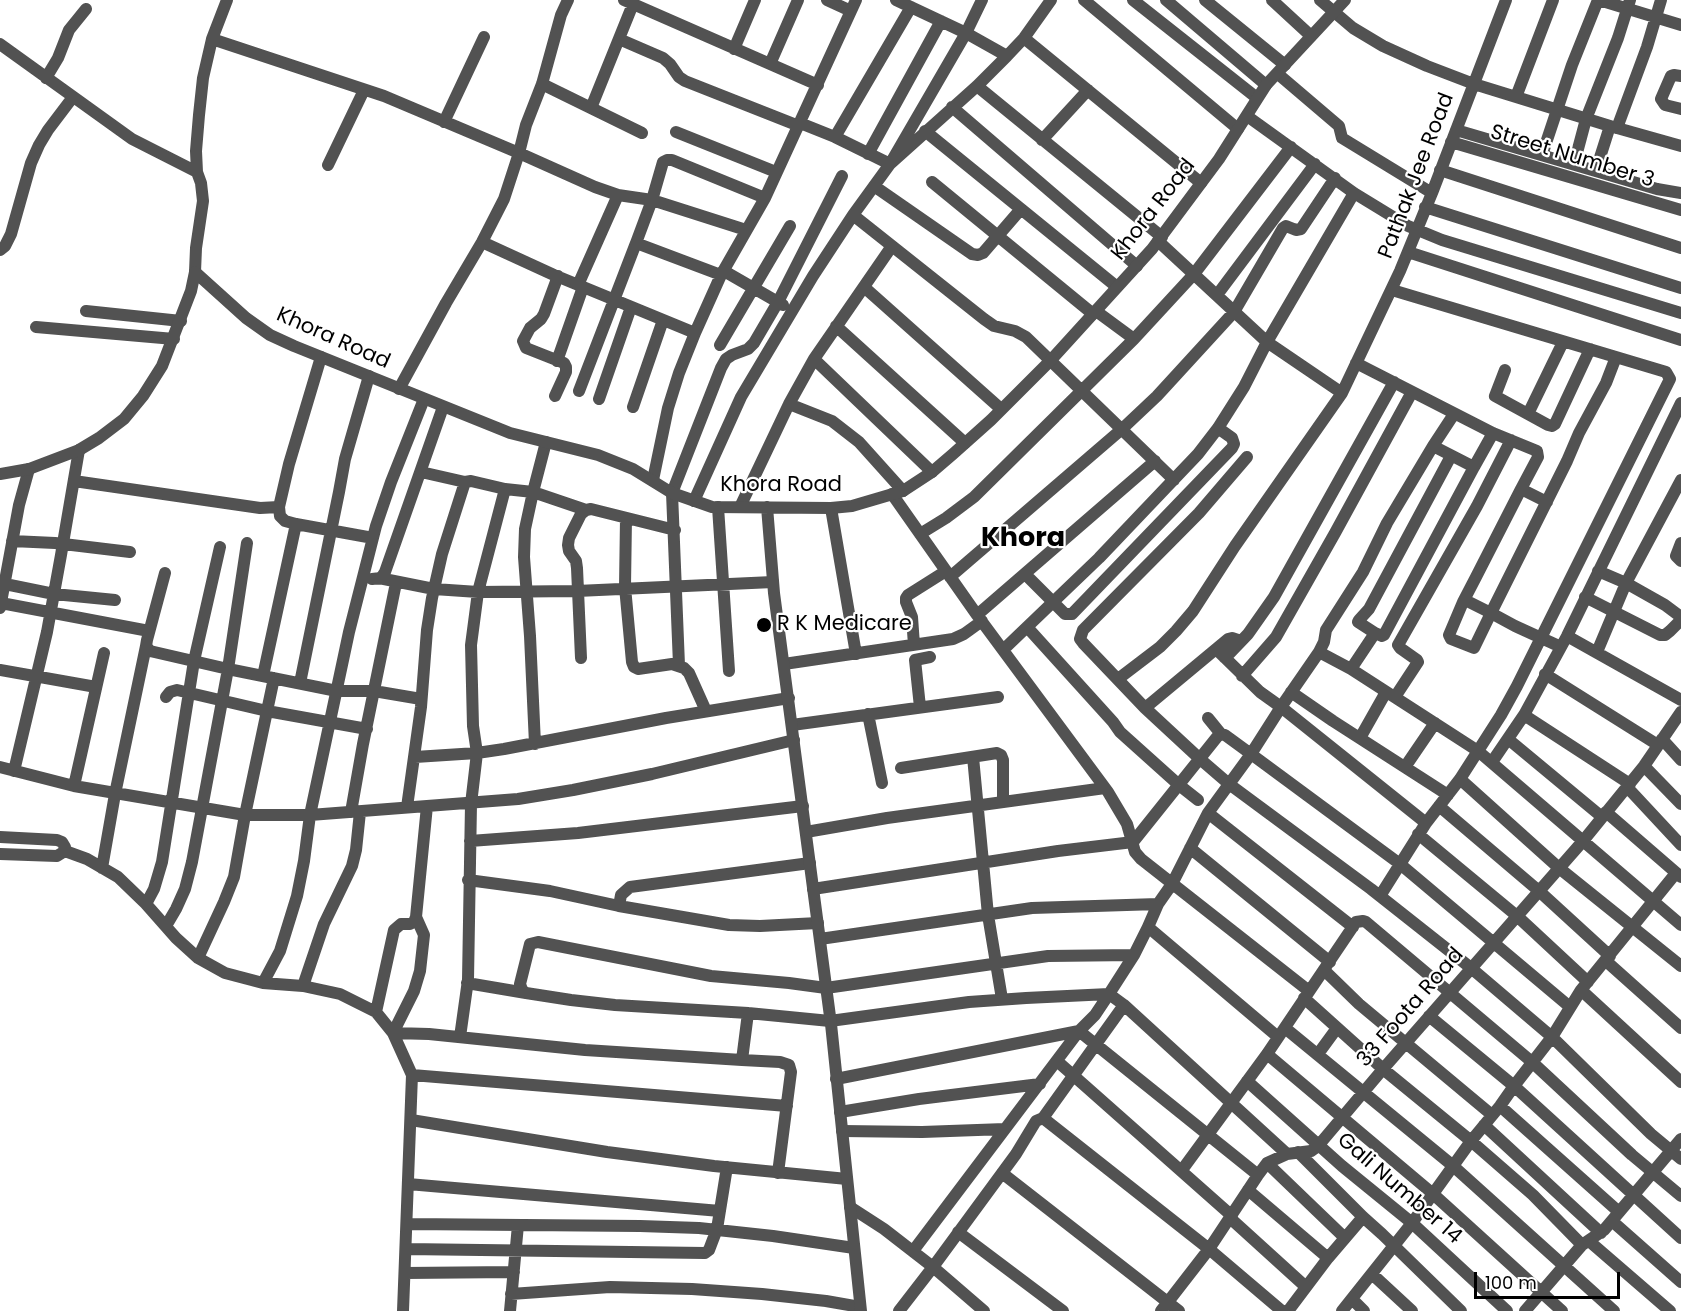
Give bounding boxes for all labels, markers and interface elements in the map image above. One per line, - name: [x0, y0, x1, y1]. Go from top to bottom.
- street label: Pathak Jee Road: [1374, 90, 1460, 262]
- street label: Street Number 3: [1487, 120, 1657, 194]
- street label: Khora Road: [1107, 154, 1201, 266]
- street label: Khora Road: [272, 303, 394, 375]
- street label: Khora Road: [720, 473, 842, 499]
- district label: Khora: [981, 523, 1065, 555]
- place label: R K Medicare: [777, 612, 912, 638]
- marker: R K Medicare: [755, 616, 773, 634]
- street label: 33 Foota Road: [1352, 943, 1470, 1073]
- street label: Gali Number 14: [1332, 1128, 1466, 1250]
- scale bar: [1477, 1260, 1622, 1298]
- text: 100 m: [1485, 1270, 1537, 1295]

